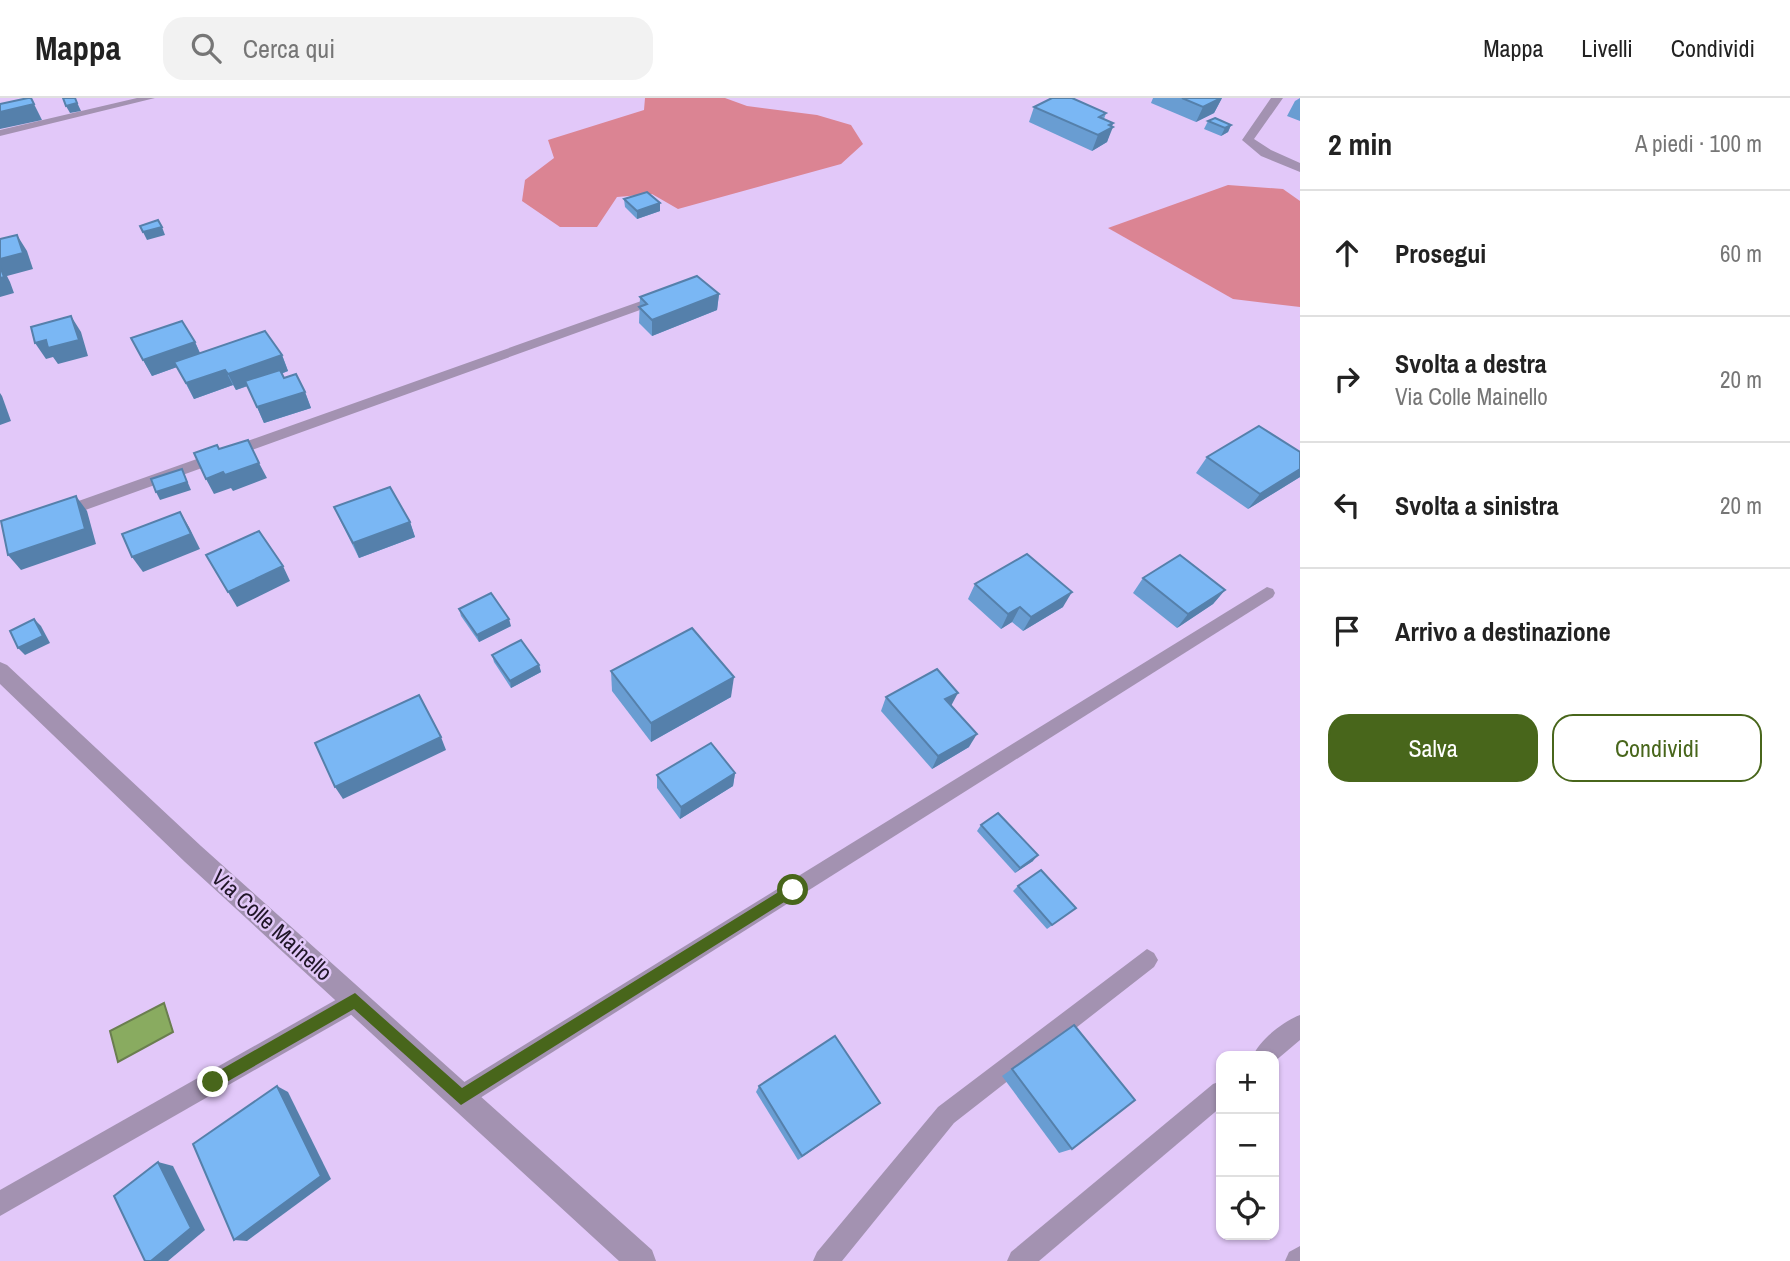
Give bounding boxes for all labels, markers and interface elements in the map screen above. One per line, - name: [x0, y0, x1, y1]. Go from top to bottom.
- search box: [163, 17, 653, 80]
- text: Mappa: [35, 26, 121, 70]
- icon: search: [187, 29, 225, 67]
- text: Cerca qui: [243, 31, 335, 66]
- text: Mappa: [1483, 32, 1543, 64]
- text: Livelli: [1581, 32, 1633, 64]
- text: Condividi: [1671, 32, 1755, 64]
- text: 2 min: [1328, 124, 1392, 164]
- text: A piedi · 100 m: [1635, 128, 1762, 159]
- icon: ahead: [1328, 234, 1366, 272]
- text: Prosegui: [1395, 236, 1486, 271]
- text: 60 m: [1720, 238, 1762, 269]
- text: Svolta a destra: [1395, 346, 1547, 381]
- icon: right: [1328, 360, 1366, 398]
- text: 20 m: [1720, 364, 1762, 395]
- text: Via Colle Mainello: [1395, 381, 1548, 412]
- icon: left: [1328, 486, 1366, 524]
- text: Svolta a sinistra: [1395, 488, 1559, 523]
- text: 20 m: [1720, 490, 1762, 521]
- icon: arrive: [1328, 612, 1366, 650]
- text: Arrivo a destinazione: [1395, 614, 1611, 649]
- button: Salva: [1328, 714, 1538, 782]
- button: Condividi: [1552, 714, 1762, 782]
- street label: Via Colle Mainello: [205, 862, 339, 987]
- route start: [777, 874, 808, 905]
- map controls: [1216, 1051, 1279, 1240]
- button: +: [1216, 1051, 1279, 1114]
- route end: [197, 1066, 228, 1097]
- button: −: [1216, 1114, 1279, 1177]
- button: locate: [1216, 1177, 1279, 1240]

